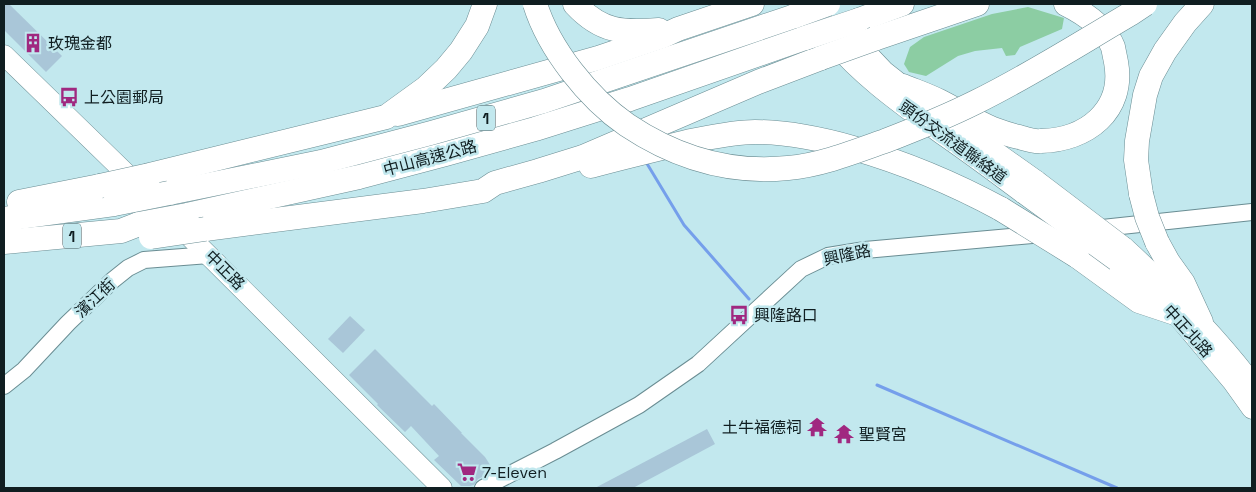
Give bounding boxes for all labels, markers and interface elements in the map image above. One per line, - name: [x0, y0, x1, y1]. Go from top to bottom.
- building icon: 玫瑰金都: [22, 32, 44, 54]
- place label: 玫瑰金都: [48, 33, 112, 54]
- bus stop icon: 上公園郵局: [58, 86, 80, 108]
- place label: 上公園郵局: [84, 87, 164, 108]
- street label: 頭份交流道聯絡道: [895, 96, 1011, 188]
- road number: 1: [477, 106, 495, 130]
- street label: 中山高速公路: [381, 135, 479, 181]
- road number: 1: [63, 224, 81, 248]
- street label: 興隆路: [821, 240, 873, 270]
- street label: 中正路: [201, 246, 249, 294]
- street label: 濱江街: [70, 274, 120, 322]
- street label: 中正北路: [1159, 300, 1217, 362]
- bus stop icon: 興隆路口: [728, 304, 750, 326]
- place label: 興隆路口: [754, 305, 818, 326]
- temple icon: 土牛福德祠: [806, 416, 828, 438]
- place label: 土牛福德祠: [722, 417, 802, 438]
- temple icon: 聖賢宮: [833, 423, 855, 445]
- place label: 聖賢宮: [859, 424, 907, 445]
- supermarket icon: 7-Eleven: [456, 461, 478, 483]
- place label: 7-Eleven: [482, 462, 547, 483]

